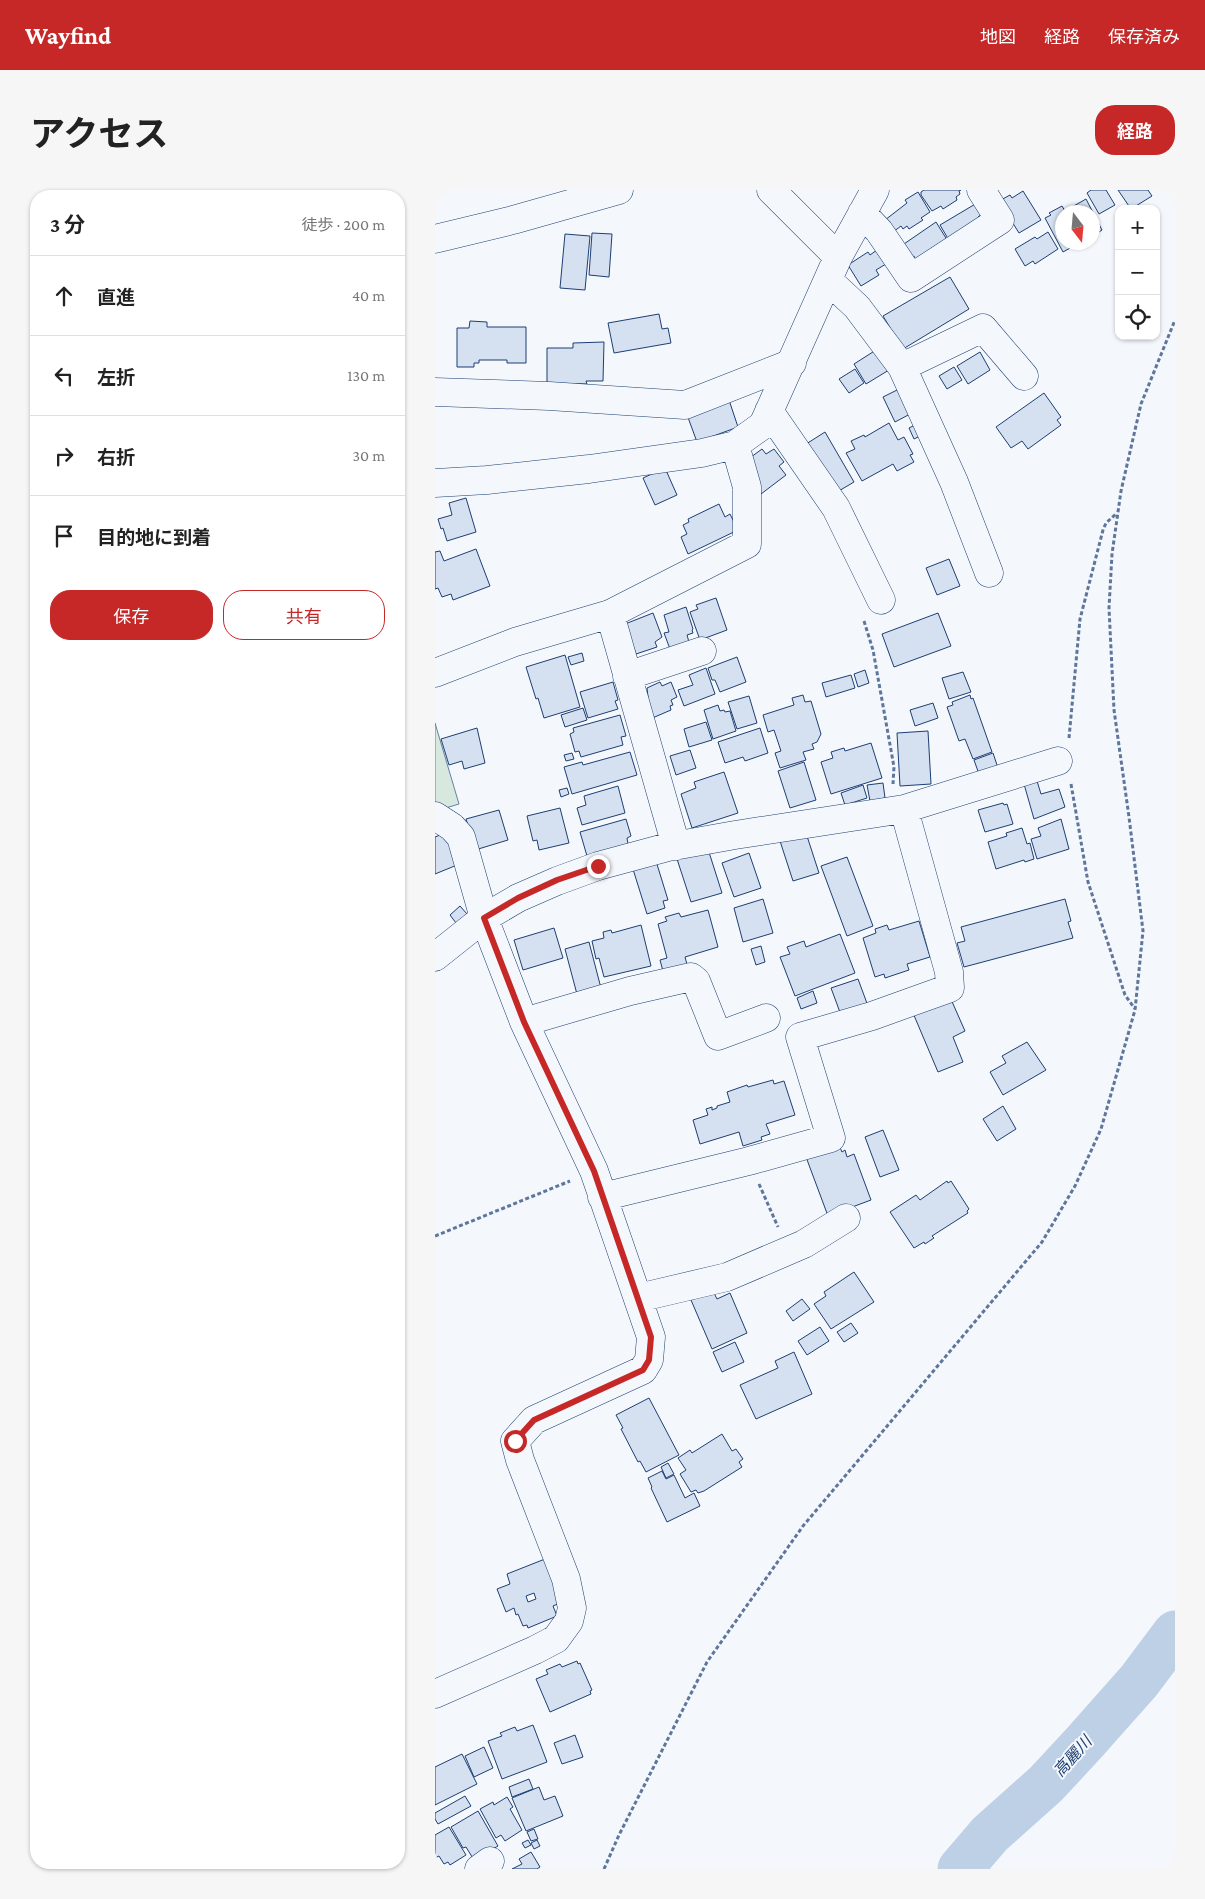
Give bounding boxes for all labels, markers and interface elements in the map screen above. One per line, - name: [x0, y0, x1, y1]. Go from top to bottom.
- text: Wayfind: [25, 22, 111, 49]
- text: 地図: [980, 27, 1016, 47]
- text: 経路: [1044, 27, 1080, 47]
- text: 保存済み: [1108, 27, 1180, 47]
- button: 経路: [1095, 105, 1175, 155]
- text: アクセス: [30, 115, 168, 154]
- north arrow: [1055, 205, 1100, 250]
- map controls: [1115, 205, 1160, 340]
- button: +: [1115, 205, 1160, 250]
- text: 3 分: [50, 213, 85, 237]
- text: 徒歩 · 200 m: [302, 216, 385, 233]
- button: −: [1115, 250, 1160, 295]
- icon: ahead: [50, 282, 78, 310]
- text: 直進: [97, 287, 135, 308]
- text: 40 m: [352, 287, 385, 304]
- button: locate: [1115, 295, 1160, 340]
- icon: left: [50, 362, 78, 390]
- text: 左折: [97, 367, 135, 388]
- text: 130 m: [347, 367, 385, 384]
- icon: right: [50, 442, 78, 470]
- text: 右折: [97, 447, 135, 468]
- text: 30 m: [353, 447, 385, 464]
- icon: arrive: [50, 522, 78, 550]
- text: 目的地に到着: [97, 527, 211, 548]
- button: 保存: [50, 590, 213, 640]
- button: 共有: [223, 590, 385, 640]
- route end: [587, 855, 610, 878]
- route start: [504, 1430, 527, 1453]
- water label: 高麗川: [1050, 1731, 1096, 1780]

